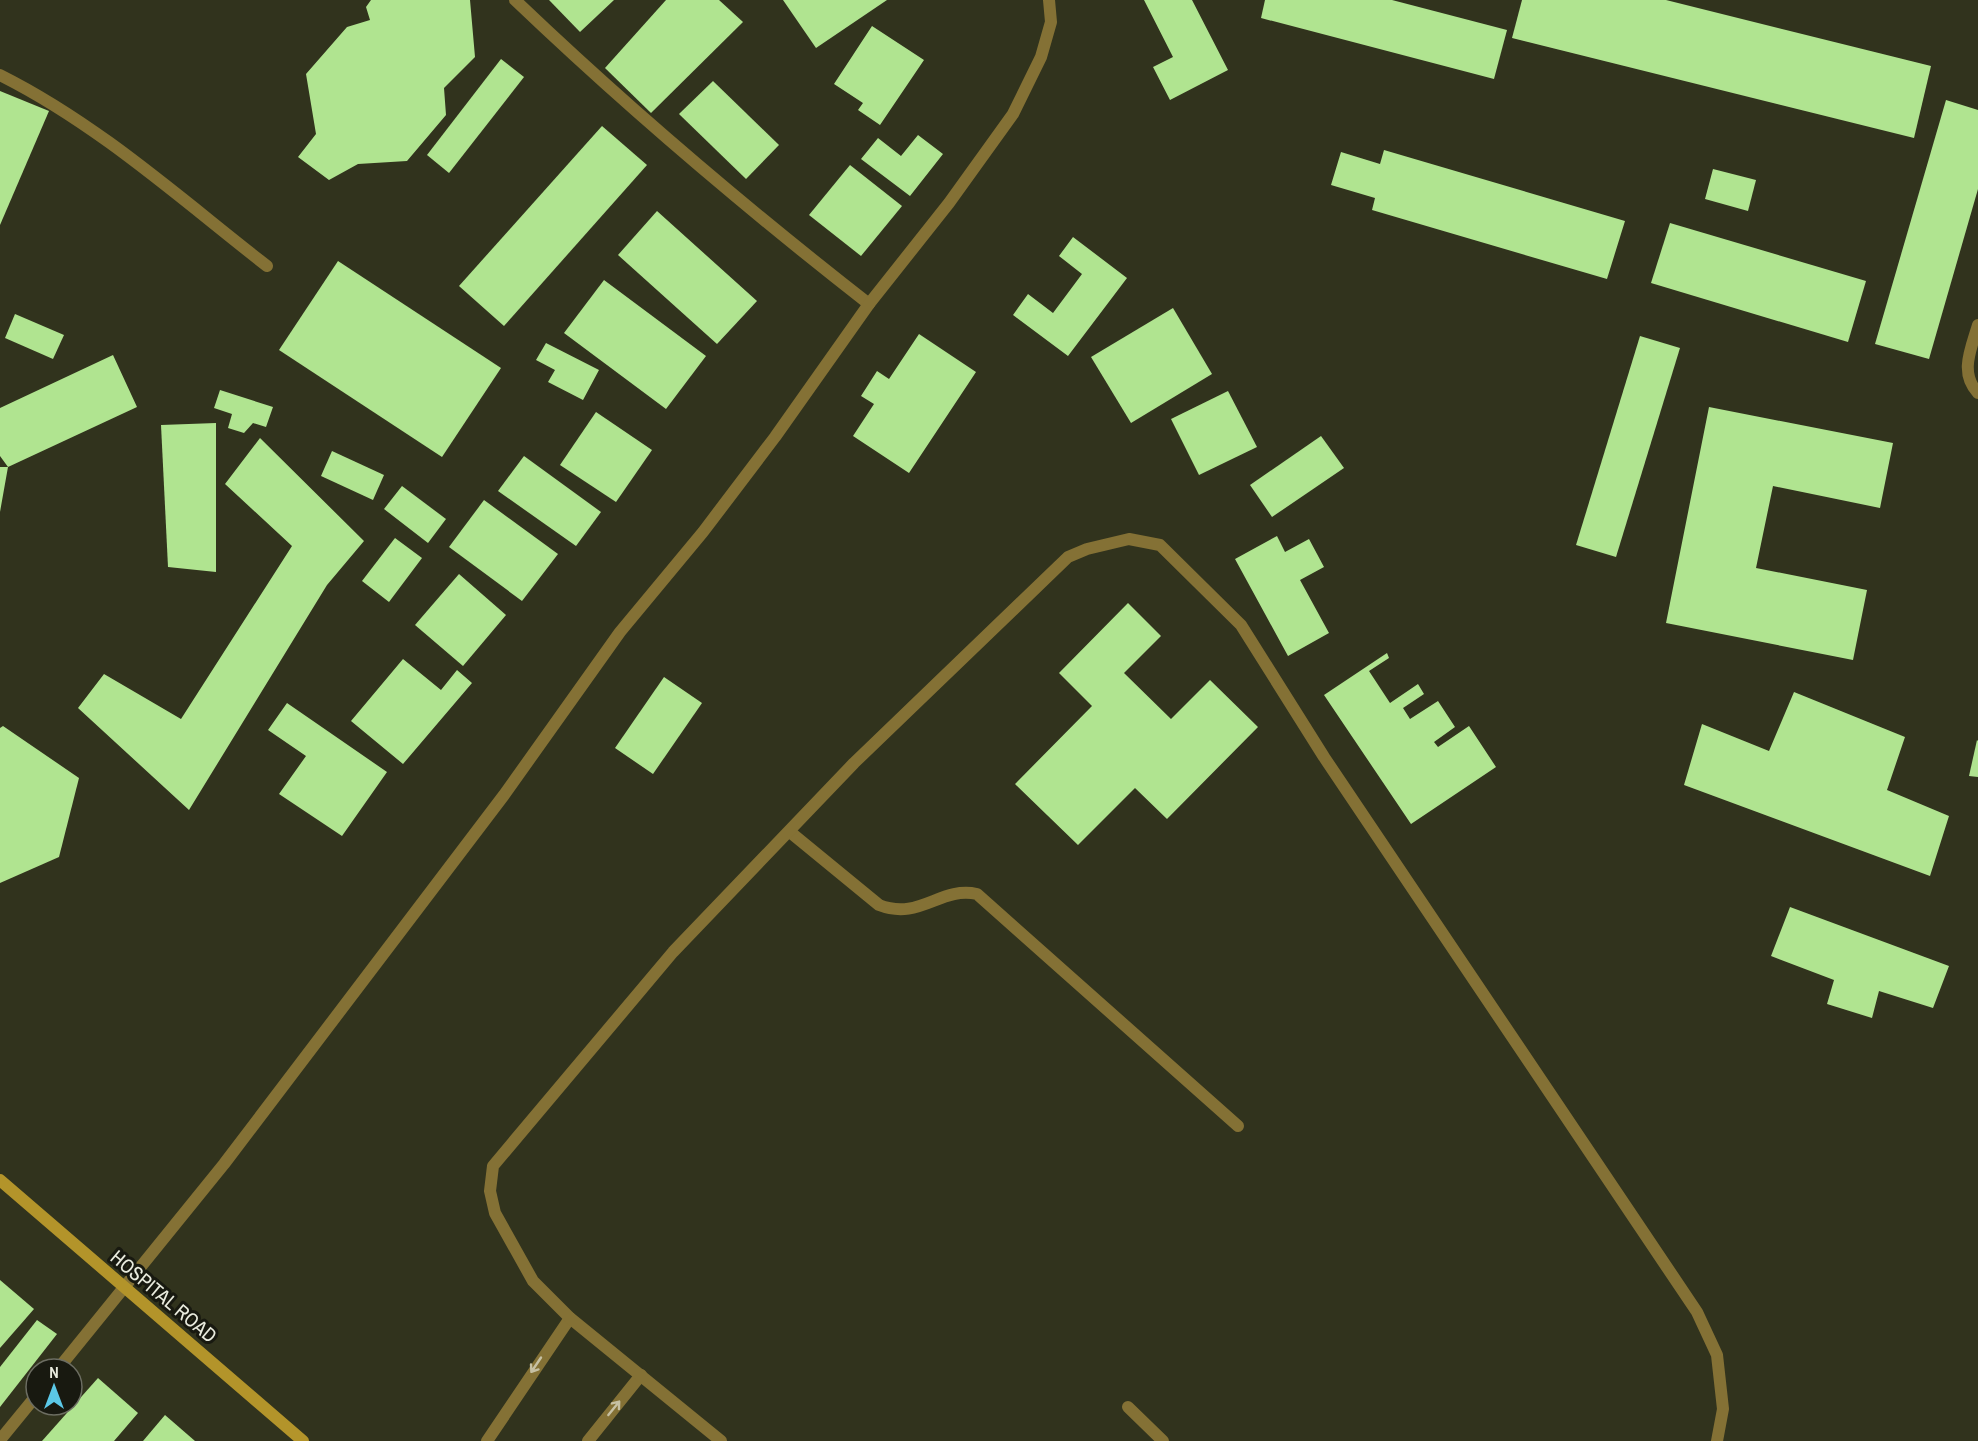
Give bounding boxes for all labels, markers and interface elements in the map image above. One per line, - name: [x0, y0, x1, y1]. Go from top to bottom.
- street label: HOSPITAL ROAD: [105, 1243, 223, 1349]
- north arrow: [24, 1357, 84, 1417]
- one-way arrow: [530, 1357, 542, 1373]
- text: N: [49, 1361, 59, 1383]
- one-way arrow: [608, 1400, 621, 1416]

